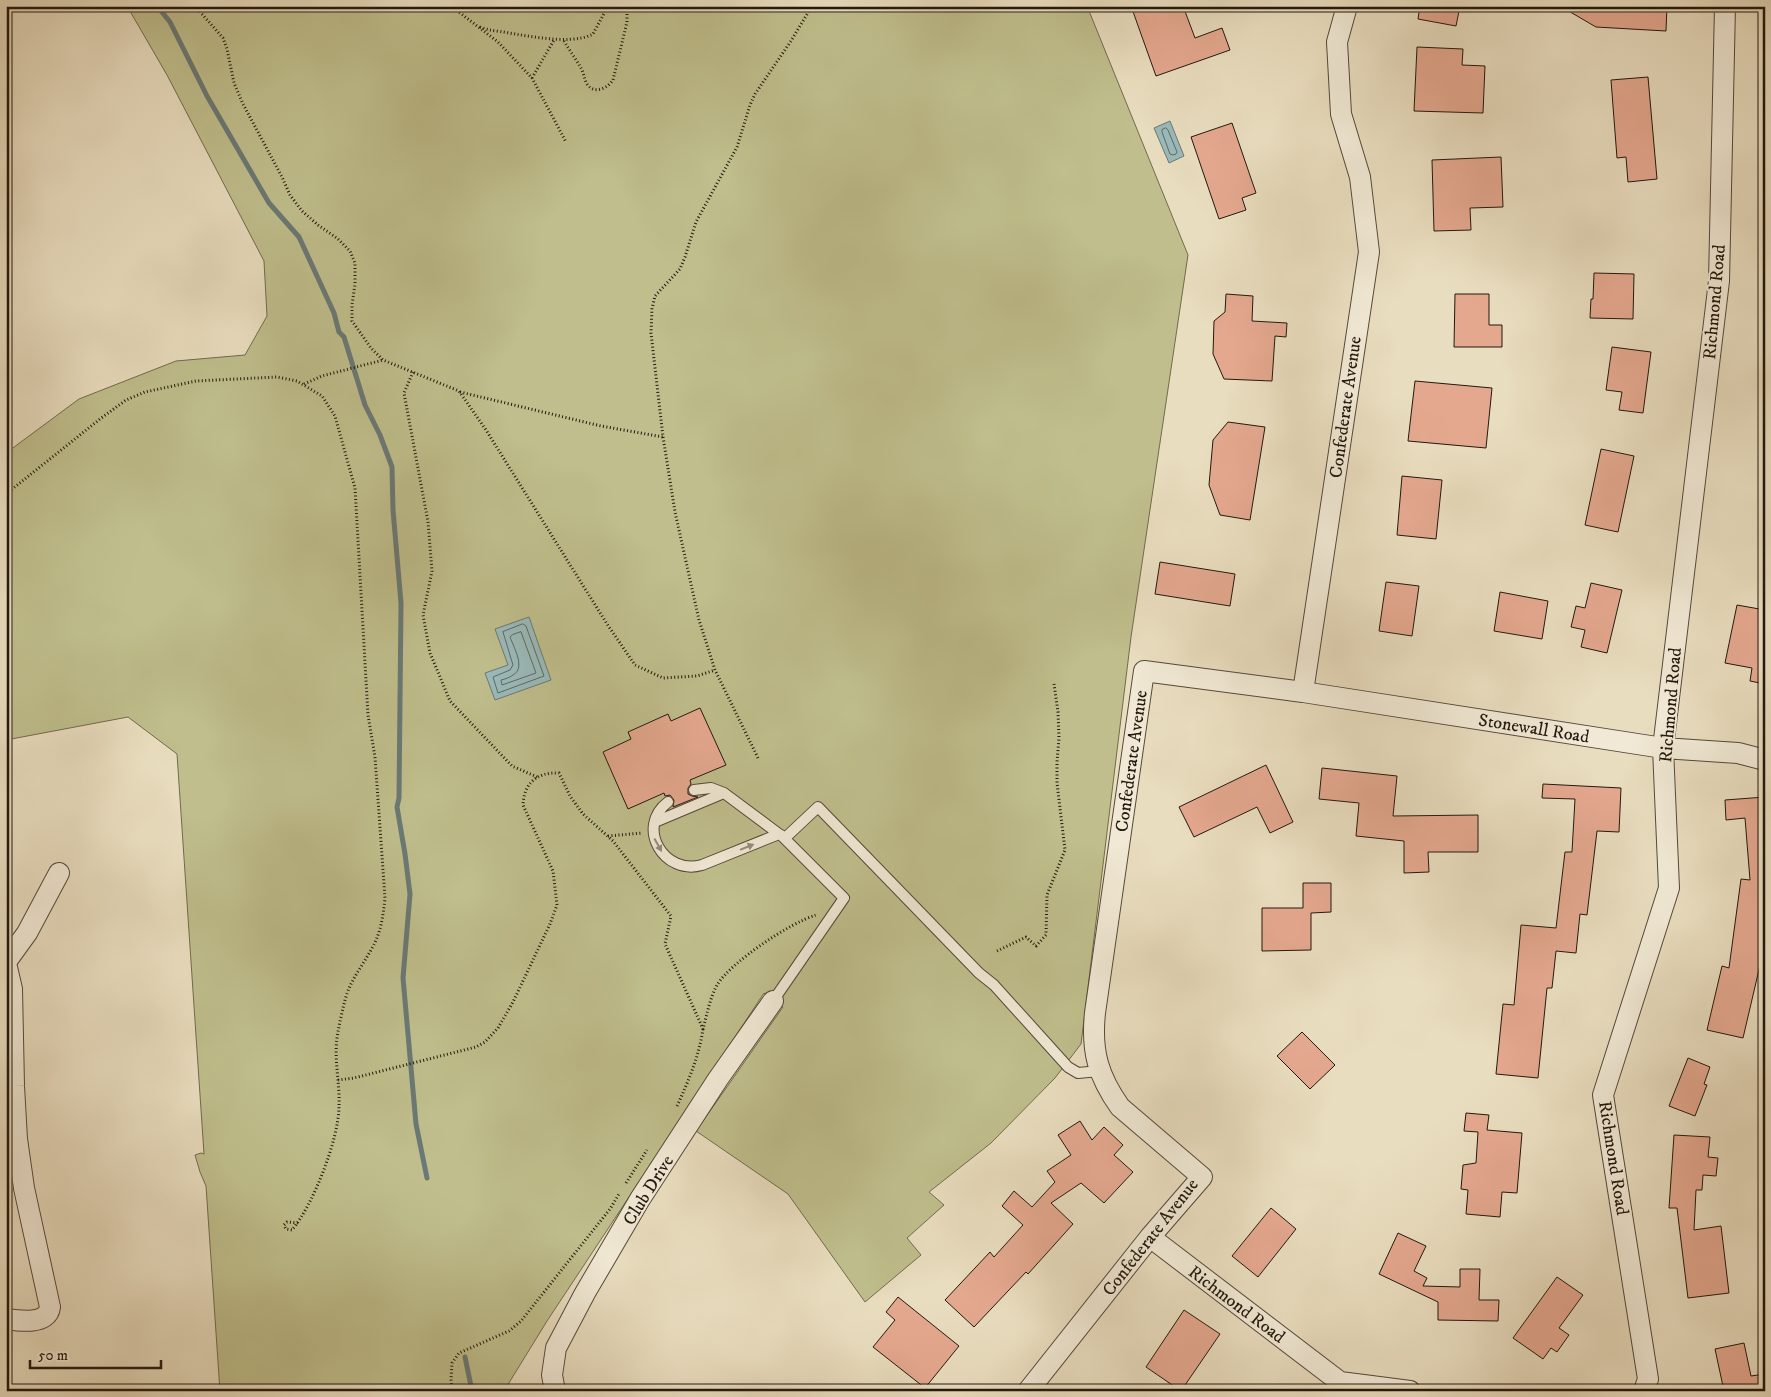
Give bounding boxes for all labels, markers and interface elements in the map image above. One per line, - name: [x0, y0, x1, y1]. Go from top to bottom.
- street label: Richmond Road: [1699, 244, 1731, 361]
- street label: Confederate Avenue: [1325, 335, 1367, 479]
- street label: Richmond Road: [1655, 647, 1687, 764]
- street label: Confederate Avenue: [1111, 689, 1153, 833]
- street label: Stonewall Road: [1477, 709, 1591, 749]
- one-way arrow: [654, 837, 662, 852]
- one-way arrow: [740, 842, 754, 850]
- street label: Richmond Road: [1593, 1099, 1633, 1217]
- street label: Club Drive: [619, 1151, 679, 1230]
- street label: Confederate Avenue: [1098, 1174, 1203, 1301]
- street label: Richmond Road: [1184, 1261, 1289, 1348]
- scale bar: [30, 1337, 161, 1369]
- text: 50 m: [38, 1346, 68, 1365]

